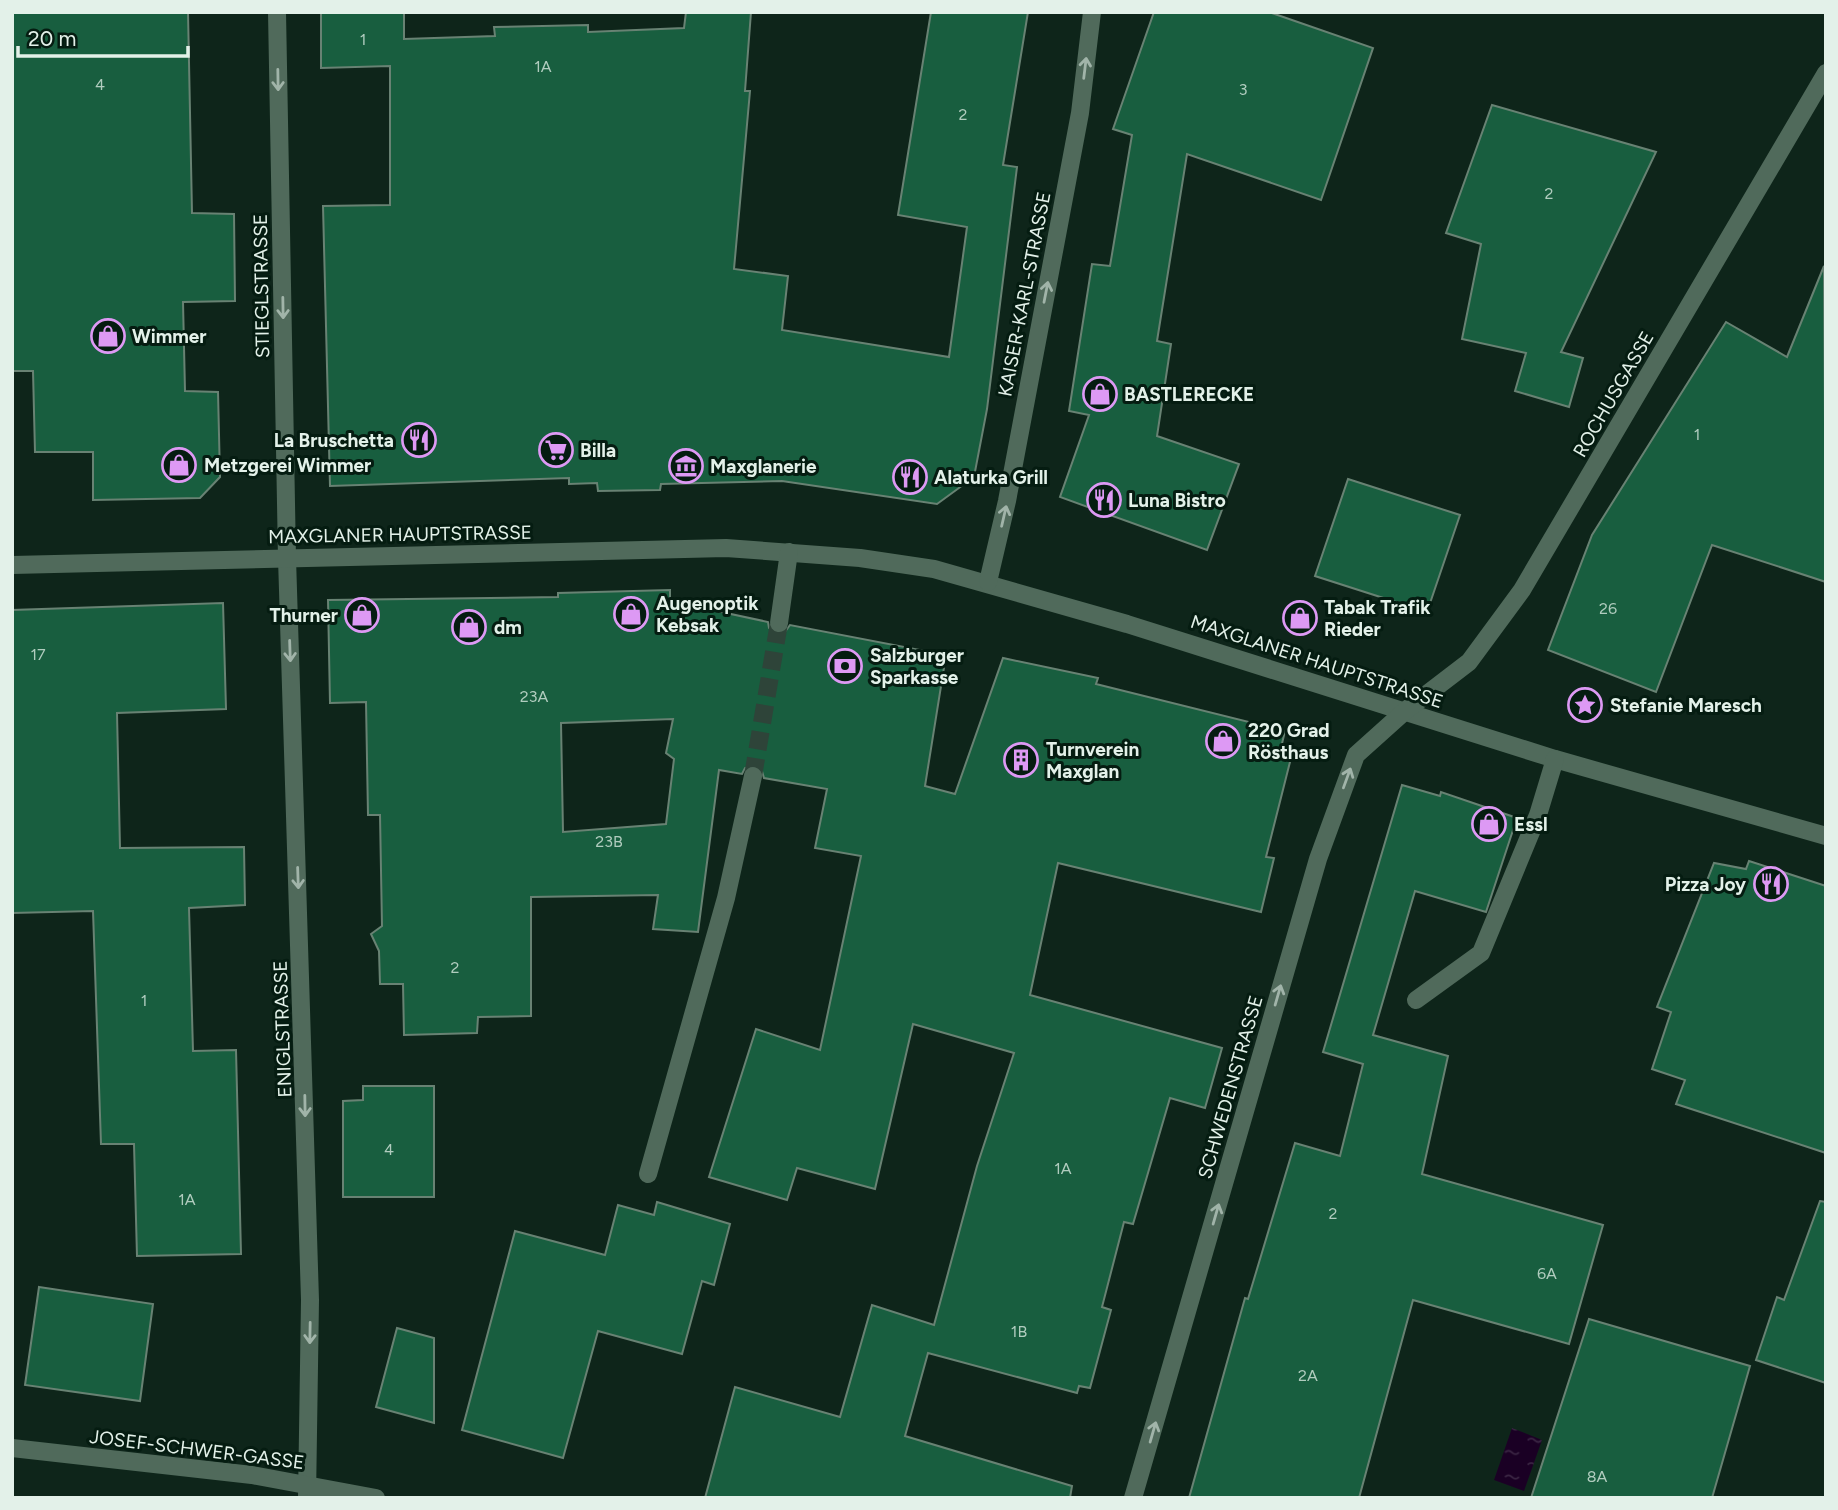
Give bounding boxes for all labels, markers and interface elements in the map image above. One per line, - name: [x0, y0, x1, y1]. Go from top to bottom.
- scale bar: [18, 14, 187, 58]
- text: 20 m: [28, 26, 76, 51]
- house number: 1: [360, 30, 366, 49]
- house number: 1A: [534, 57, 552, 76]
- one-way arrow: [1079, 57, 1092, 80]
- one-way arrow: [271, 69, 285, 92]
- house number: 4: [95, 75, 105, 94]
- house number: 3: [1239, 80, 1247, 99]
- house number: 2: [959, 105, 967, 124]
- house number: 2: [1545, 184, 1553, 203]
- street label: KAISER-KARL-STRASSE: [993, 190, 1056, 398]
- street label: STIEGLSTRASSE: [249, 214, 274, 358]
- one-way arrow: [1040, 281, 1053, 304]
- one-way arrow: [276, 296, 289, 319]
- shop icon: Wimmer: [89, 317, 127, 355]
- place label: Wimmer: [132, 325, 207, 348]
- street label: ROCHUSGASSE: [1568, 327, 1659, 461]
- shop icon: BASTLERECKE: [1081, 375, 1119, 413]
- place label: BASTLERECKE: [1124, 383, 1254, 406]
- restaurant icon: La Bruschetta: [400, 421, 438, 459]
- house number: 1: [1694, 425, 1700, 444]
- place label: La Bruschetta: [274, 429, 394, 452]
- supermarket icon: Billa: [537, 431, 575, 469]
- place label: Billa: [580, 439, 616, 462]
- shop icon: Metzgerei Wimmer: [160, 446, 198, 484]
- museum icon: Maxglanerie: [667, 447, 705, 485]
- place label: Metzgerei Wimmer: [204, 454, 371, 477]
- place label: Maxglanerie: [710, 455, 817, 478]
- restaurant icon: Alaturka Grill: [891, 458, 929, 496]
- place label: Alaturka Grill: [934, 466, 1048, 489]
- restaurant icon: Luna Bistro: [1085, 481, 1123, 519]
- place label: Luna Bistro: [1128, 489, 1226, 512]
- one-way arrow: [997, 505, 1011, 528]
- street label: MAXGLANER HAUPTSTRASSE: [268, 521, 532, 548]
- place label: Augenoptik Kebsak: [656, 592, 759, 637]
- shop icon: Augenoptik Kebsak: [612, 595, 650, 633]
- shop icon: Thurner: [343, 596, 381, 634]
- place label: Tabak Trafik Rieder: [1324, 596, 1431, 641]
- shop icon: Tabak Trafik Rieder: [1281, 599, 1319, 637]
- house number: 26: [1599, 599, 1617, 618]
- place label: Thurner: [270, 604, 338, 627]
- shop icon: dm: [450, 608, 488, 646]
- street label: MAXGLANER HAUPTSTRASSE: [1188, 610, 1446, 713]
- place label: dm: [494, 616, 522, 639]
- one-way arrow: [283, 639, 297, 662]
- place label: Salzburger Sparkasse: [870, 644, 964, 689]
- house number: 17: [30, 645, 46, 664]
- bank icon: Salzburger Sparkasse: [826, 647, 864, 685]
- place icon: Stefanie Maresch: [1566, 686, 1604, 724]
- house number: 23A: [520, 687, 548, 706]
- place label: Stefanie Maresch: [1610, 694, 1762, 717]
- place label: 220 Grad Rösthaus: [1248, 719, 1330, 764]
- shop icon: 220 Grad Rösthaus: [1204, 722, 1242, 760]
- place label: Turnverein Maxglan: [1046, 738, 1139, 783]
- building icon: Turnverein Maxglan: [1002, 741, 1040, 779]
- one-way arrow: [1342, 768, 1354, 790]
- shop icon: Essl: [1470, 805, 1508, 843]
- place label: Essl: [1514, 813, 1548, 836]
- house number: 23B: [595, 832, 623, 851]
- restaurant icon: Pizza Joy: [1752, 865, 1790, 903]
- one-way arrow: [291, 867, 304, 890]
- place label: Pizza Joy: [1665, 873, 1746, 896]
- house number: 2: [451, 958, 459, 977]
- street label: ENIGLSTRASSE: [269, 960, 296, 1098]
- one-way arrow: [1273, 984, 1286, 1006]
- house number: 1: [141, 991, 147, 1010]
- street label: SCHWEDENSTRASSE: [1193, 993, 1268, 1181]
- one-way arrow: [299, 1094, 312, 1117]
- house number: 4: [384, 1140, 394, 1159]
- house number: 1A: [1054, 1159, 1072, 1178]
- house number: 1A: [178, 1190, 196, 1209]
- one-way arrow: [1210, 1203, 1223, 1225]
- house number: 2: [1329, 1204, 1337, 1223]
- house number: 6A: [1537, 1264, 1557, 1283]
- one-way arrow: [303, 1321, 316, 1344]
- house number: 1B: [1011, 1322, 1027, 1341]
- house number: 2A: [1298, 1366, 1318, 1385]
- one-way arrow: [1147, 1422, 1160, 1444]
- street label: JOSEF-SCHWER-GASSE: [88, 1425, 306, 1474]
- house number: 8A: [1587, 1467, 1607, 1486]

